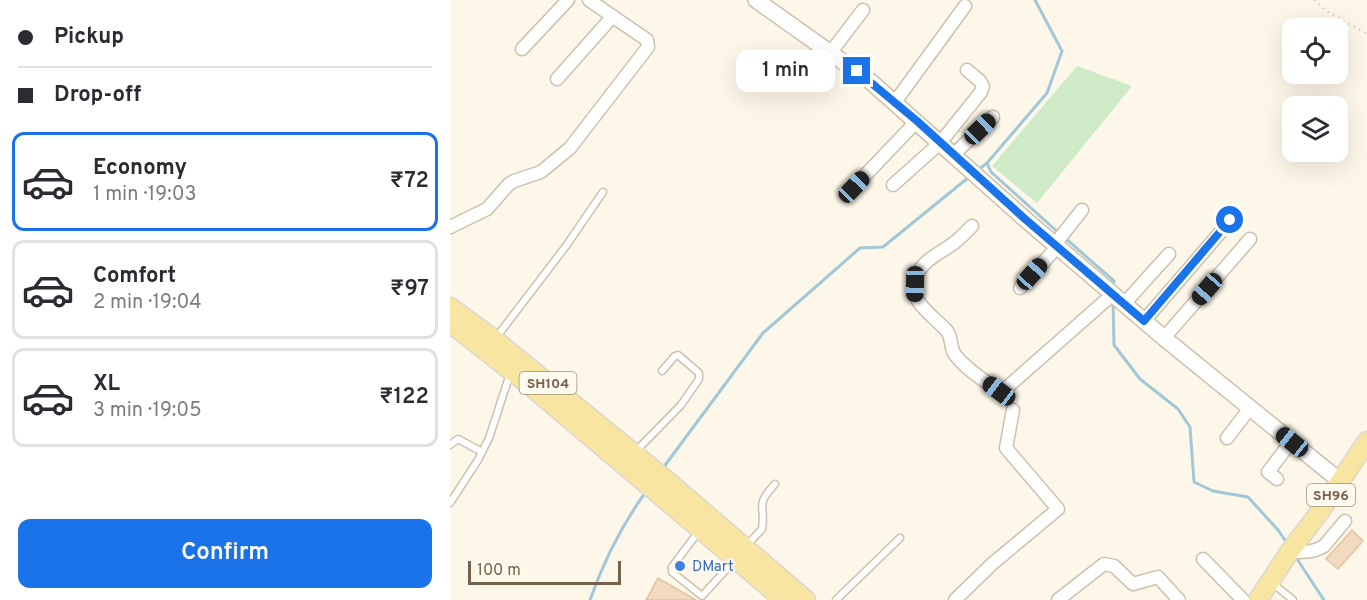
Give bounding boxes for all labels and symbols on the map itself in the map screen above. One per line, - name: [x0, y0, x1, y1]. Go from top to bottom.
- callout: 1 min: [737, 50, 836, 92]
- route end: [843, 57, 870, 84]
- car: [961, 110, 999, 148]
- car: [835, 168, 873, 206]
- route start: [1216, 206, 1243, 233]
- car: [1013, 255, 1051, 293]
- car: [906, 266, 924, 302]
- car: [1188, 270, 1226, 308]
- road number: SH104: [520, 372, 576, 394]
- car: [979, 373, 1019, 409]
- car: [1272, 424, 1312, 460]
- road number: SH96: [1307, 484, 1355, 506]
- scale bar: [468, 558, 621, 586]
- place label: DMart: [692, 558, 734, 577]
- marker: DMart: [673, 559, 687, 573]

